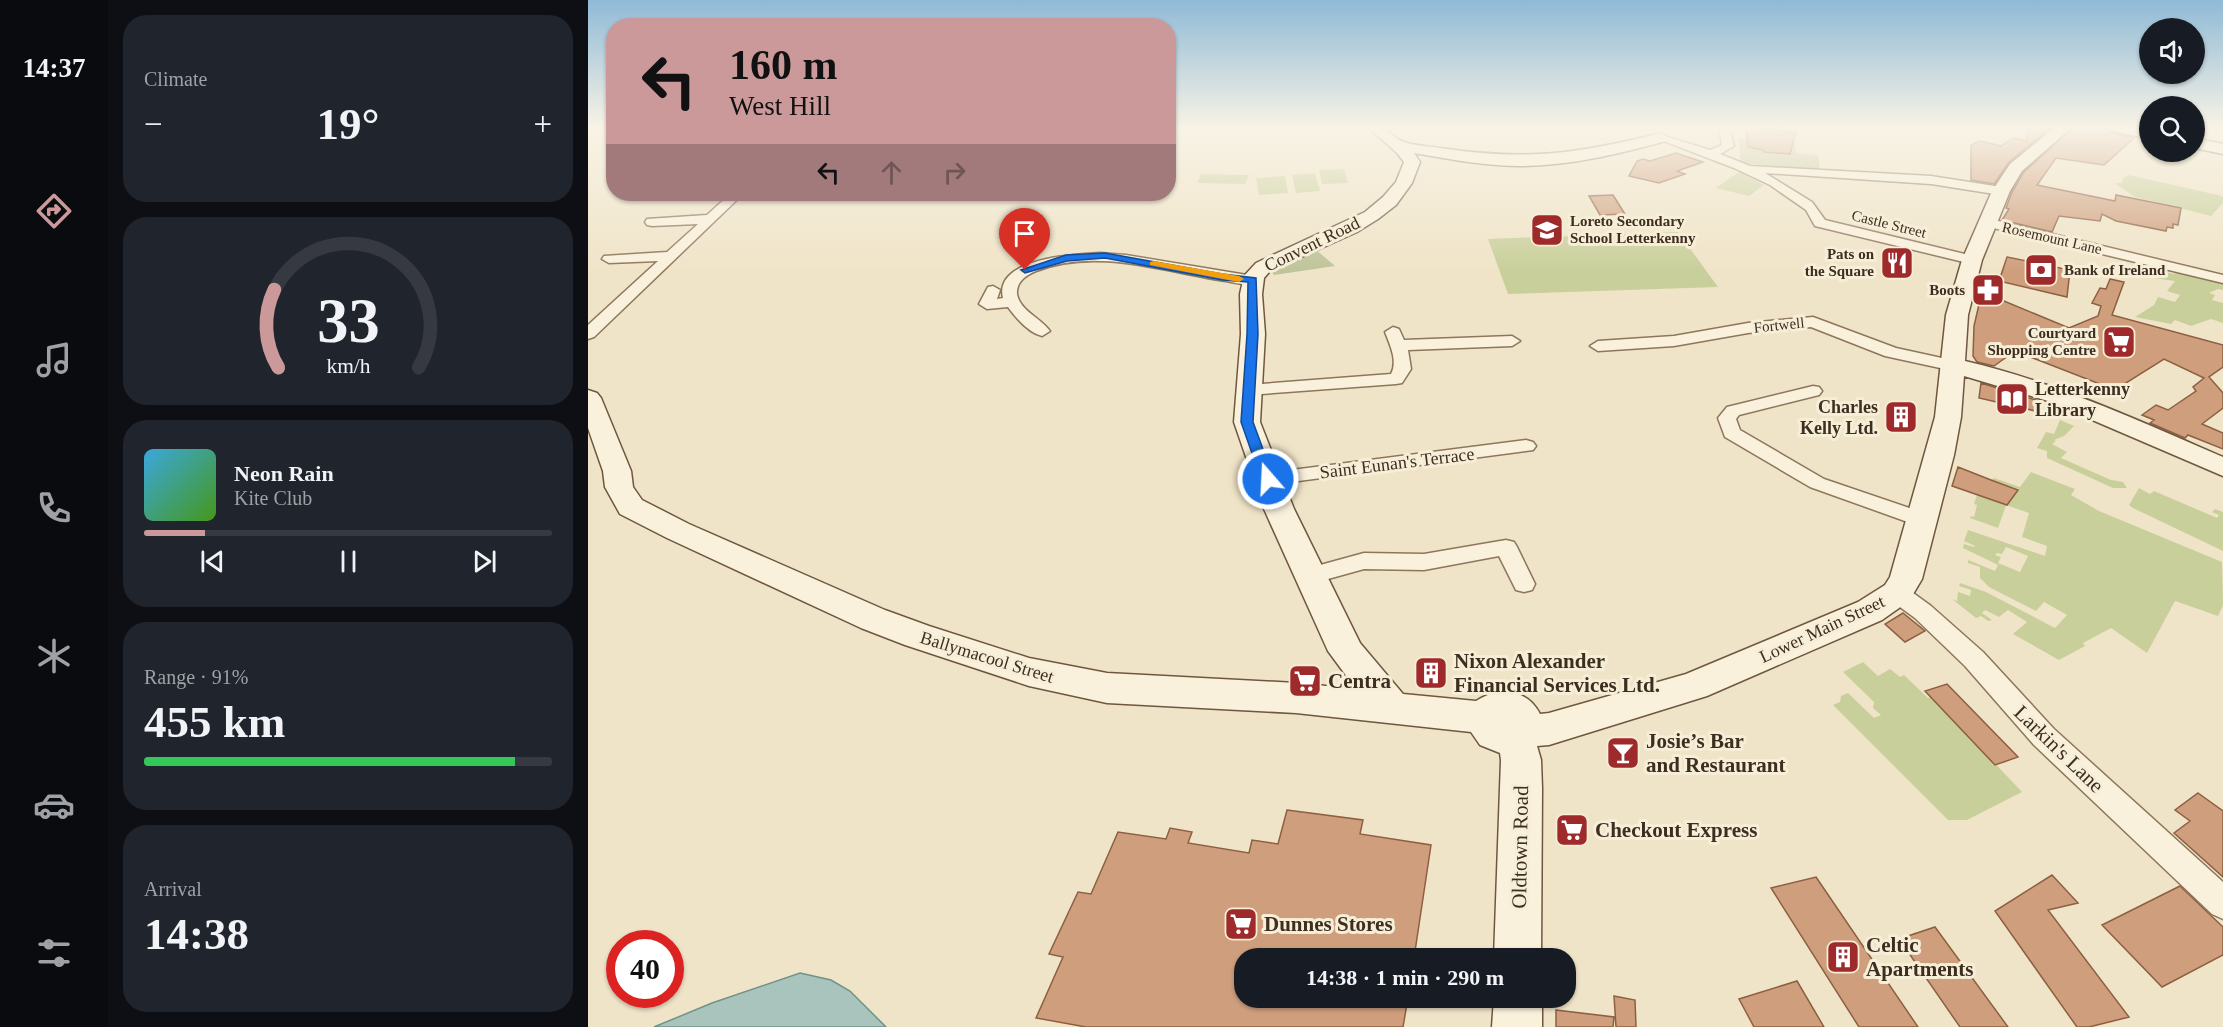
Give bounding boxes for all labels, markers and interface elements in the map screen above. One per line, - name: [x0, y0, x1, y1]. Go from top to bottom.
- map controls: [2139, 18, 2205, 162]
- button: sound: [2139, 18, 2205, 84]
- icon: left: [630, 42, 708, 120]
- text: 160 m: [729, 42, 838, 88]
- text: 14:37: [23, 53, 86, 83]
- text: Climate: [144, 68, 207, 90]
- text: West Hill: [729, 91, 831, 121]
- button: search: [2139, 96, 2205, 162]
- text: 19°: [317, 99, 380, 149]
- text: −: [144, 106, 163, 142]
- text: +: [533, 106, 552, 142]
- icon: left: [812, 156, 845, 189]
- icon: ahead: [875, 156, 908, 189]
- icon: right: [938, 156, 971, 189]
- icon: directions: [33, 190, 75, 232]
- street label: Castle Street: [1850, 207, 1929, 241]
- pin: [999, 208, 1050, 270]
- street label: Convent Road: [1261, 212, 1363, 276]
- school or university icon: Loreto Secondary School Letterkenny: [1529, 212, 1565, 248]
- place label: Loreto Secondary School Letterkenny: [1570, 213, 1696, 246]
- icon: arrive: [1008, 217, 1041, 250]
- street label: Rosemount Lane: [2000, 219, 2104, 257]
- restaurant icon: Pats on the Square: [1879, 245, 1915, 281]
- place label: Pats on the Square: [1805, 246, 1875, 279]
- bank icon: Bank of Ireland: [2023, 252, 2059, 288]
- place label: Bank of Ireland: [2064, 262, 2166, 278]
- pharmacy icon: Boots: [1970, 272, 2006, 308]
- place label: Boots: [1929, 282, 1965, 298]
- text: 33: [317, 286, 379, 355]
- street label: Fortwell: [1753, 314, 1805, 336]
- supermarket icon: Courtyard Shopping Centre: [2101, 324, 2137, 360]
- place label: Courtyard Shopping Centre: [1987, 325, 2097, 358]
- icon: music: [33, 339, 75, 381]
- text: km/h: [326, 355, 370, 379]
- place label: Letterkenny Library: [2035, 379, 2130, 420]
- library icon: Letterkenny Library: [1994, 381, 2030, 417]
- place label: Charles Kelly Ltd.: [1800, 397, 1878, 438]
- building icon: Charles Kelly Ltd.: [1883, 399, 1919, 435]
- street label: Saint Eunan's Terrace: [1319, 444, 1475, 482]
- position arrow: [1236, 447, 1300, 511]
- text: Neon Rain: [234, 461, 334, 486]
- icon: phone: [33, 487, 75, 529]
- text: Kite Club: [234, 487, 312, 509]
- icon: previous: [196, 545, 229, 578]
- icon: pause: [332, 545, 365, 578]
- icon: next: [468, 545, 501, 578]
- street label: Lower Main Street: [1756, 591, 1888, 667]
- street label: Ballymacool Street: [918, 627, 1056, 687]
- icon: climate: [33, 635, 75, 677]
- place label: Nixon Alexander Financial Services Ltd.: [1454, 649, 1660, 697]
- building icon: Nixon Alexander Financial Services Ltd.: [1413, 655, 1449, 691]
- supermarket icon: Centra: [1287, 663, 1323, 699]
- text: Range · 91%: [144, 666, 248, 688]
- place label: Centra: [1328, 669, 1391, 693]
- text: 455 km: [144, 697, 285, 747]
- street label: Larkin's Lane: [2009, 700, 2109, 798]
- place label: Josie’s Bar and Restaurant: [1646, 729, 1785, 777]
- bar icon: Josie’s Bar and Restaurant: [1605, 735, 1641, 771]
- icon: car: [33, 784, 75, 826]
- street label: Oldtown Road: [1507, 785, 1533, 909]
- supermarket icon: Checkout Express: [1554, 812, 1590, 848]
- place label: Checkout Express: [1595, 818, 1757, 842]
- text: Arrival: [144, 878, 202, 900]
- supermarket icon: Dunnes Stores: [1223, 906, 1259, 942]
- text: 14:38: [144, 909, 249, 959]
- place label: Dunnes Stores: [1264, 912, 1393, 936]
- speed limit sign: 40: [606, 930, 684, 1008]
- icon: filters: [33, 932, 75, 974]
- place label: Celtic Apartments: [1866, 933, 1973, 981]
- building icon: Celtic Apartments: [1825, 939, 1861, 975]
- text: 14:38 · 1 min · 290 m: [1306, 965, 1504, 990]

